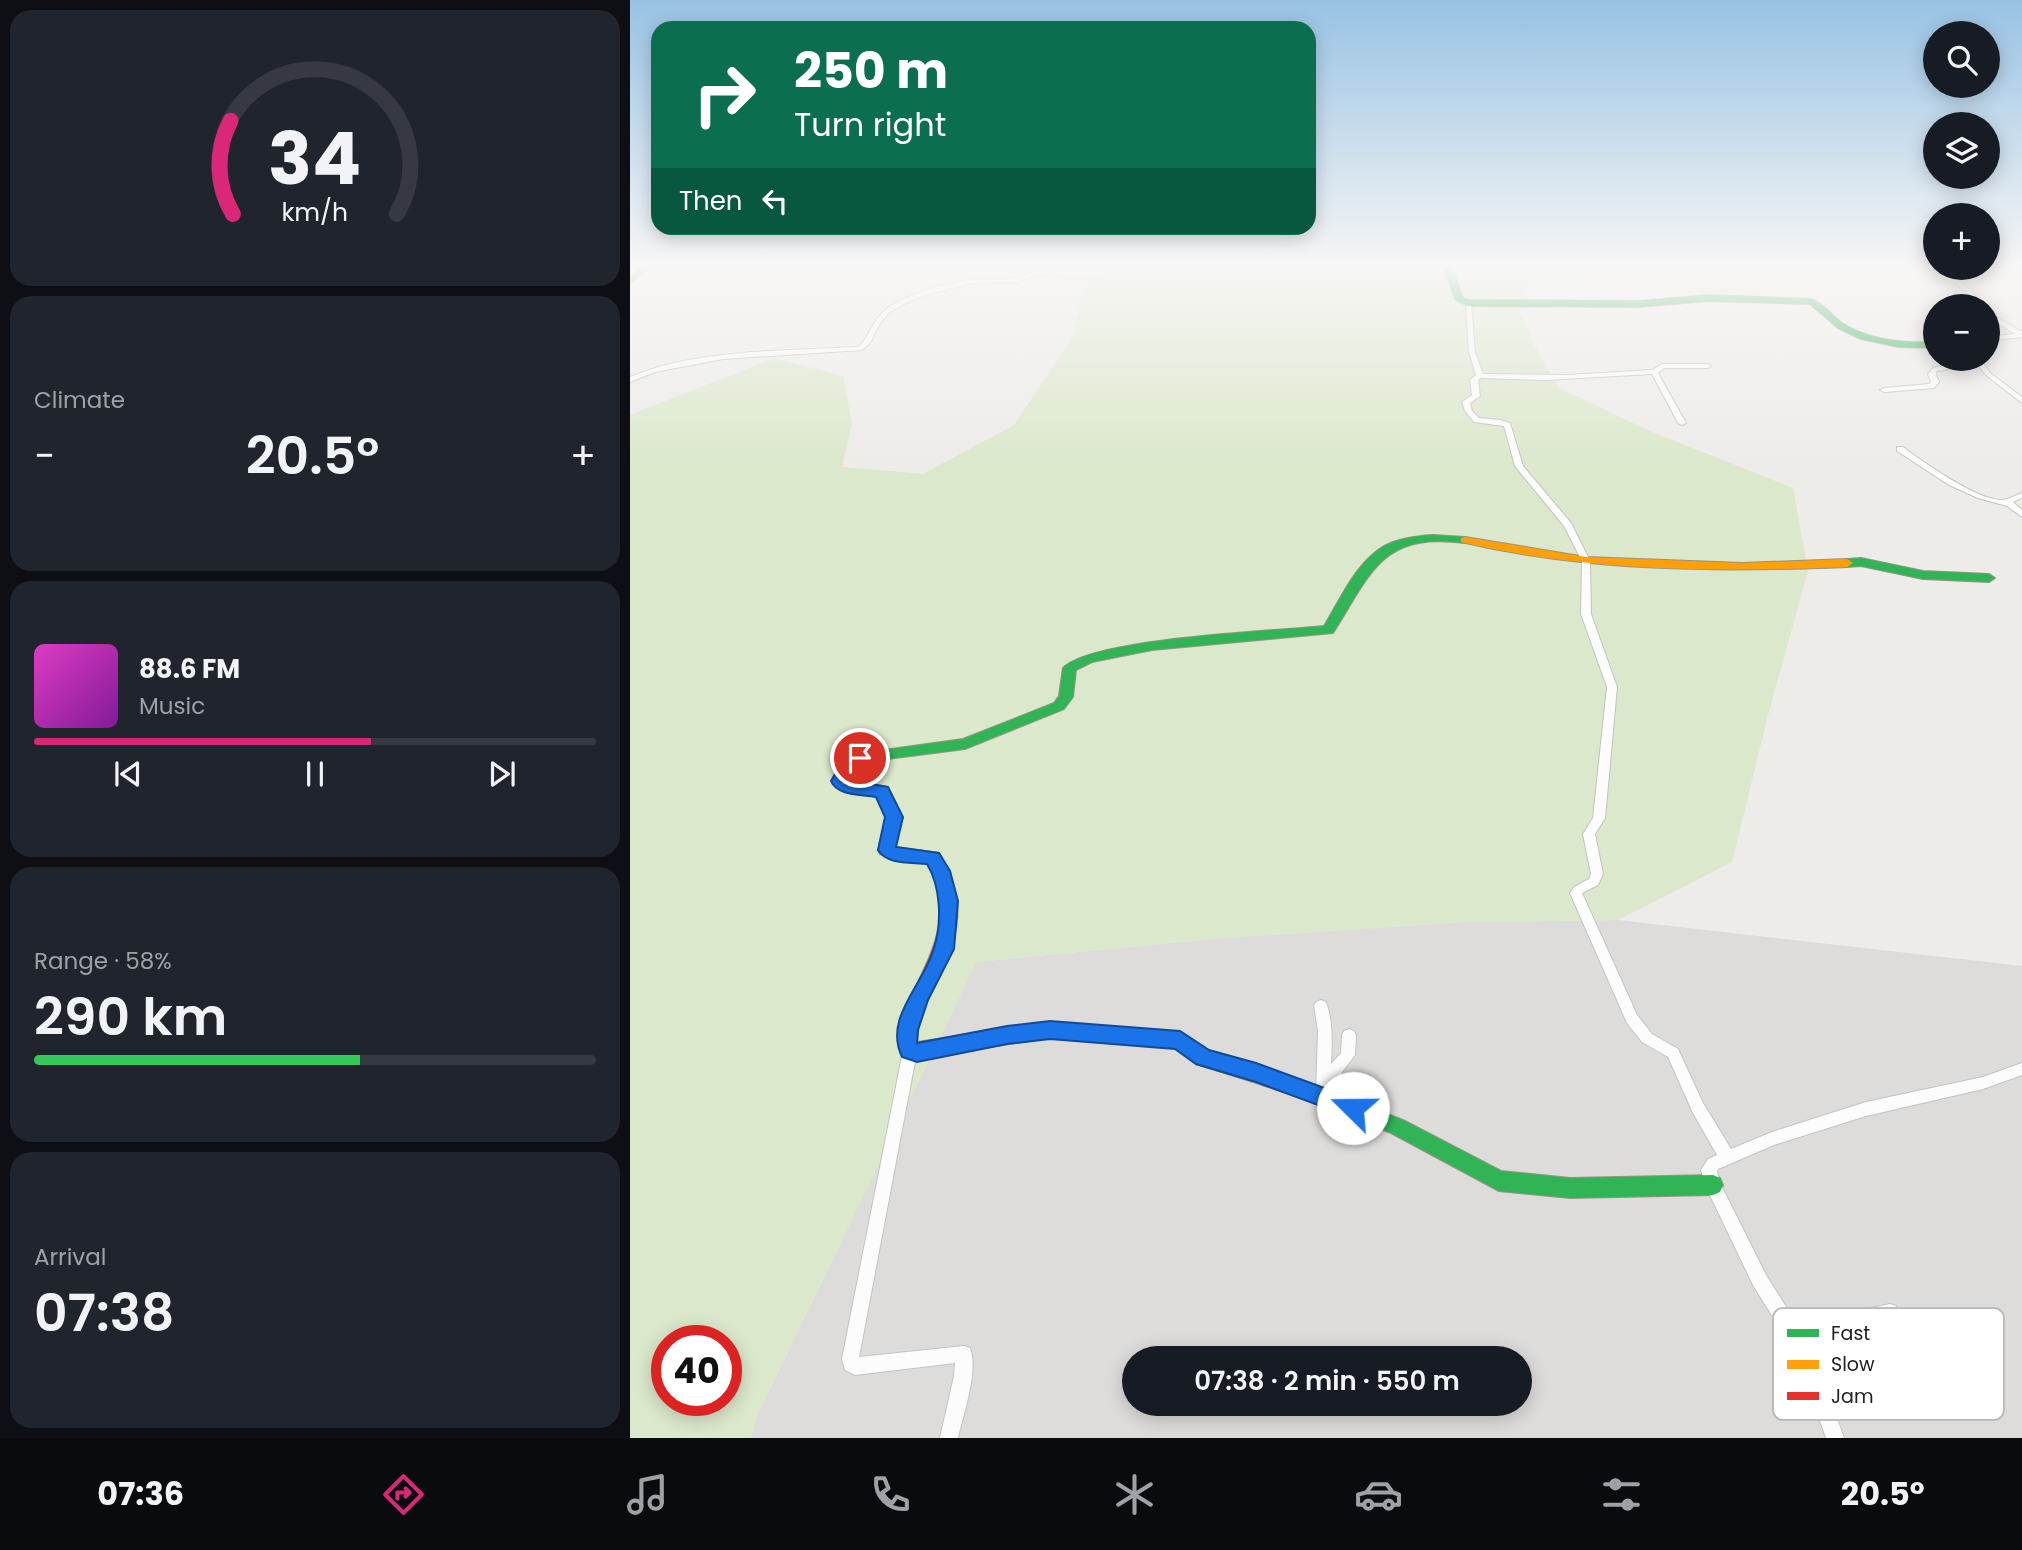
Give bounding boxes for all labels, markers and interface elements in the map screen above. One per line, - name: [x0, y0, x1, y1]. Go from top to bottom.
- map controls: [1923, 21, 2000, 371]
- button: search: [1923, 21, 2000, 98]
- text: 250 m: [794, 37, 948, 105]
- icon: right: [679, 49, 770, 140]
- text: Turn right: [794, 102, 946, 147]
- text: 34: [268, 108, 362, 209]
- button: layers: [1923, 112, 2000, 189]
- icon: left: [756, 182, 794, 220]
- text: Then: [679, 183, 742, 219]
- text: km/h: [282, 195, 348, 230]
- button: +: [1923, 203, 2000, 280]
- button: −: [1923, 294, 2000, 371]
- text: Climate: [34, 384, 125, 416]
- text: 20.5°: [246, 419, 379, 492]
- text: −: [34, 429, 55, 482]
- text: +: [570, 429, 596, 482]
- text: 88.6 FM: [139, 651, 240, 687]
- text: Music: [139, 690, 205, 722]
- pin: [830, 728, 890, 788]
- icon: arrive: [841, 739, 879, 777]
- icon: previous: [109, 755, 147, 793]
- icon: pause: [296, 755, 334, 793]
- icon: next: [483, 755, 521, 793]
- text: Range · 58%: [34, 945, 172, 977]
- text: 290 km: [34, 980, 227, 1053]
- position arrow: [1316, 1071, 1390, 1145]
- text: Arrival: [34, 1241, 106, 1273]
- text: 07:38: [34, 1276, 174, 1349]
- legend: [1773, 1308, 2004, 1420]
- text: Fast: [1831, 1320, 1870, 1347]
- speed limit sign: 40: [651, 1325, 742, 1416]
- text: Slow: [1831, 1351, 1875, 1378]
- text: 07:38 · 2 min · 550 m: [1194, 1363, 1460, 1399]
- text: Jam: [1831, 1383, 1873, 1410]
- icon: directions: [379, 1470, 428, 1519]
- icon: music: [623, 1470, 672, 1519]
- icon: phone: [866, 1470, 915, 1519]
- icon: climate: [1110, 1470, 1159, 1519]
- icon: car: [1354, 1470, 1403, 1519]
- icon: filters: [1597, 1470, 1646, 1519]
- text: 07:36: [97, 1471, 184, 1516]
- text: 20.5°: [1841, 1471, 1925, 1516]

